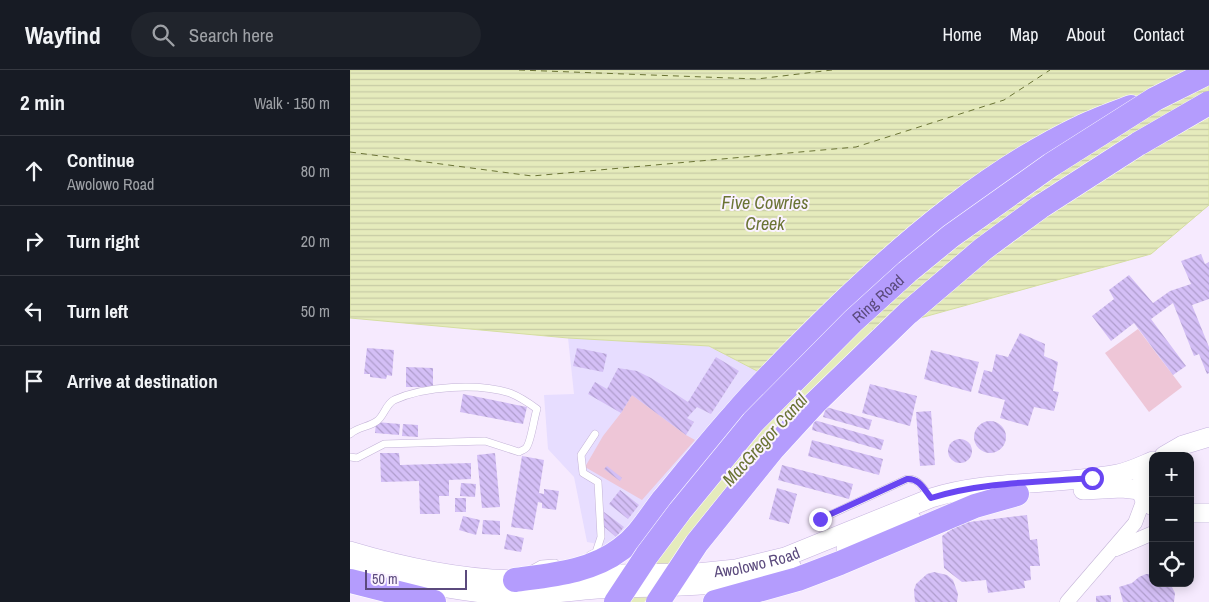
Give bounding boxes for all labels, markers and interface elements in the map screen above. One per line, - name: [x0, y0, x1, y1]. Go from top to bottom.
- search box: [131, 12, 481, 57]
- text: Wayfind: [25, 19, 101, 51]
- icon: search: [149, 21, 177, 49]
- text: Search here: [189, 22, 274, 48]
- text: Home: [942, 22, 982, 47]
- text: Map: [1010, 22, 1039, 47]
- text: About: [1067, 22, 1105, 47]
- text: Contact: [1133, 22, 1184, 47]
- text: 2 min: [20, 88, 65, 117]
- text: Walk · 150 m: [254, 92, 330, 114]
- text: Continue: [67, 147, 135, 173]
- icon: ahead: [20, 157, 48, 185]
- text: 80 m: [301, 160, 330, 182]
- text: Awolowo Road: [67, 173, 154, 195]
- water label: Five Cowries Creek: [722, 190, 808, 236]
- icon: right: [20, 227, 48, 255]
- text: Turn right: [67, 228, 139, 254]
- text: 20 m: [301, 230, 330, 252]
- street label: Ring Road: [847, 269, 908, 328]
- icon: left: [20, 297, 48, 325]
- text: Turn left: [67, 298, 128, 324]
- text: 50 m: [301, 300, 330, 322]
- icon: arrive: [20, 367, 48, 395]
- text: Arrive at destination: [67, 368, 218, 394]
- water label: MacGregor Canal: [716, 387, 813, 491]
- map controls: [1149, 452, 1194, 587]
- button: +: [1149, 452, 1194, 497]
- route start: [1081, 467, 1104, 490]
- button: −: [1149, 497, 1194, 542]
- route end: [809, 508, 832, 531]
- street label: Awolowo Road: [712, 541, 803, 582]
- button: locate: [1149, 542, 1194, 587]
- scale bar: [365, 567, 468, 590]
- text: 50 m: [372, 570, 398, 588]

